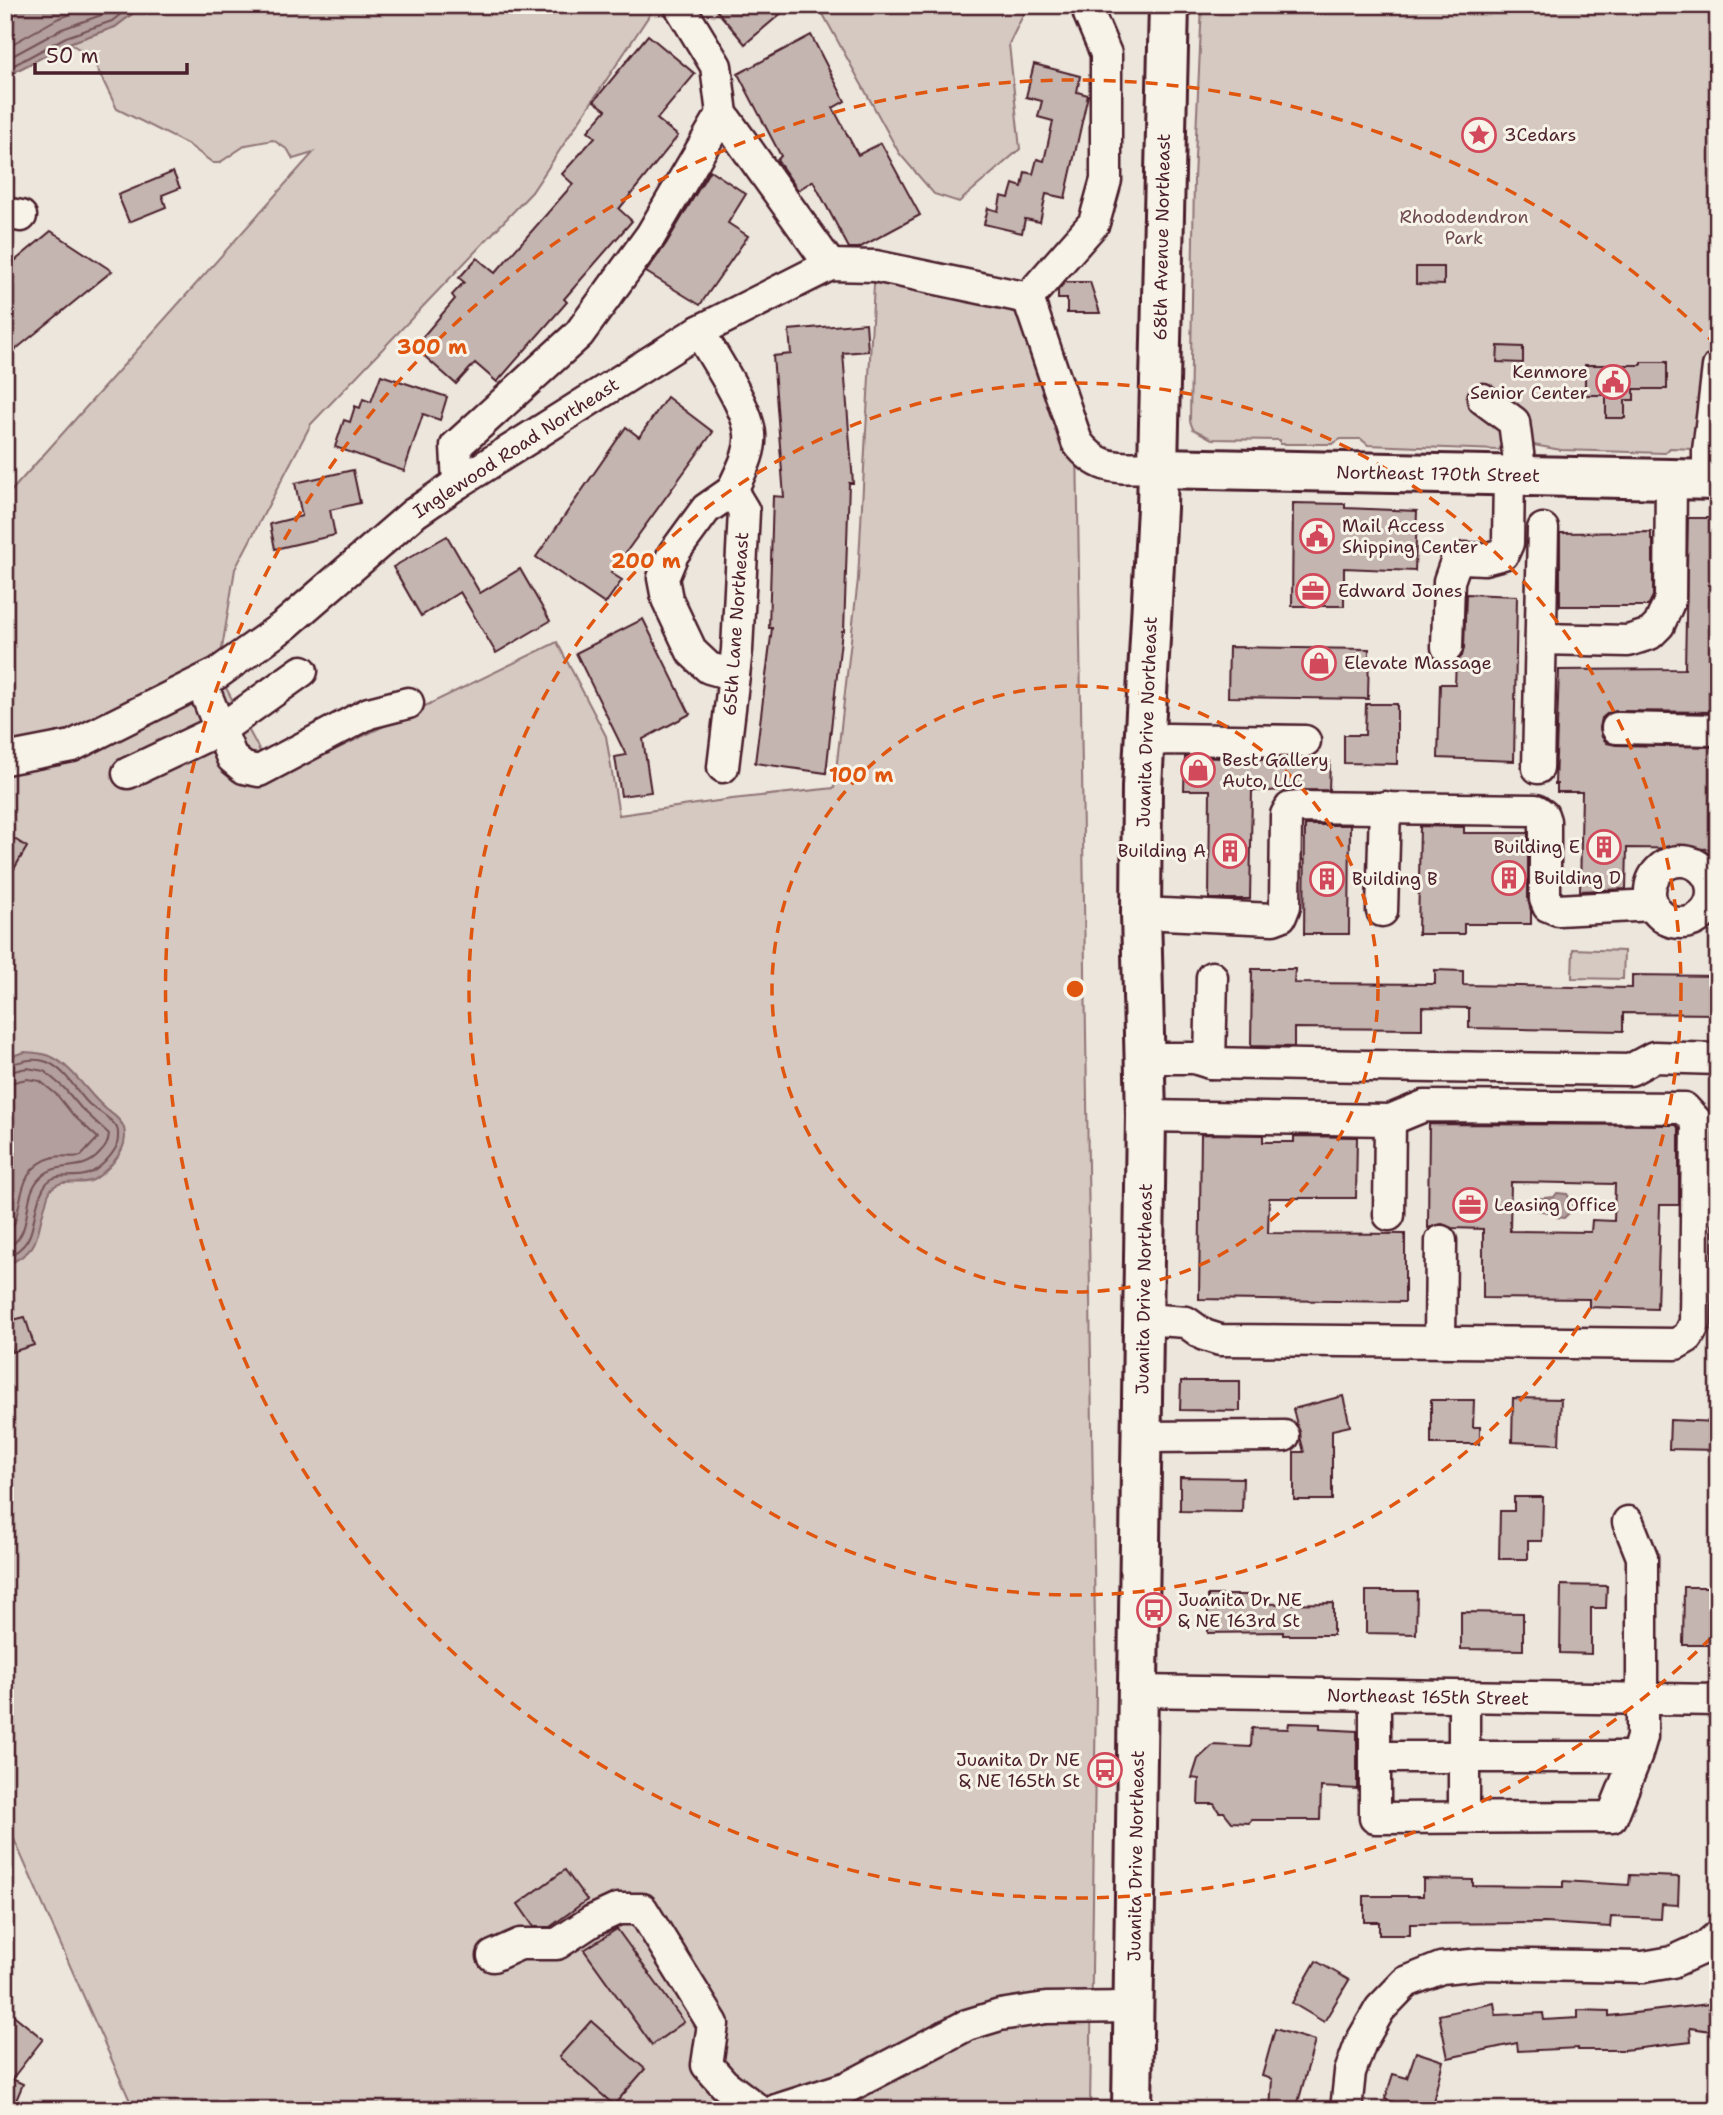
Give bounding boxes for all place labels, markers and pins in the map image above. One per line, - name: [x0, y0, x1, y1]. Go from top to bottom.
- place icon: 3Cedars: [1460, 116, 1498, 154]
- place label: 3Cedars: [1504, 123, 1576, 147]
- place label: Kenmore Senior Center: [1470, 360, 1588, 405]
- public building icon: Kenmore Senior Center: [1594, 363, 1632, 401]
- place label: Mail Access Shipping Center: [1342, 514, 1478, 559]
- public building icon: Mail Access Shipping Center: [1298, 517, 1336, 555]
- office icon: Edward Jones: [1294, 572, 1332, 610]
- place label: Edward Jones: [1338, 579, 1463, 603]
- shop icon: Elevate Massage: [1300, 644, 1338, 682]
- place label: Elevate Massage: [1344, 651, 1492, 675]
- place label: Best Gallery Auto, LLC: [1222, 748, 1329, 793]
- shop icon: Best Gallery Auto, LLC: [1179, 751, 1217, 789]
- building icon: Building E: [1585, 828, 1623, 866]
- building icon: Building A: [1211, 832, 1249, 870]
- place label: Building E: [1494, 835, 1580, 859]
- place label: Building A: [1118, 839, 1206, 863]
- building icon: Building D: [1490, 859, 1528, 897]
- building icon: Building B: [1308, 860, 1346, 898]
- place label: Building D: [1534, 866, 1621, 890]
- place label: Building B: [1352, 867, 1438, 891]
- centre of rings: [1063, 977, 1087, 1001]
- office icon: Leasing Office: [1451, 1186, 1489, 1224]
- place label: Leasing Office: [1494, 1193, 1617, 1217]
- place label: Juanita Dr NE & NE 163rd St: [1178, 1588, 1302, 1633]
- bus stop icon: Juanita Dr NE & NE 163rd St: [1135, 1591, 1173, 1629]
- place label: Juanita Dr NE & NE 165th St: [956, 1748, 1080, 1793]
- bus stop icon: Juanita Dr NE & NE 165th St: [1086, 1751, 1124, 1789]

